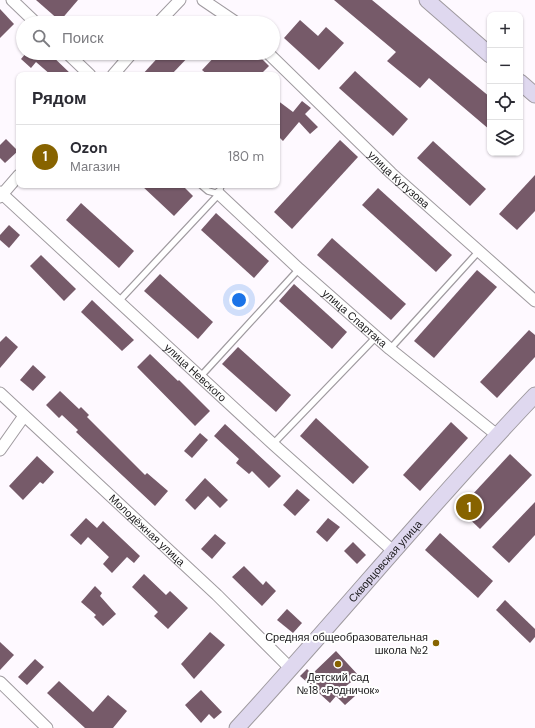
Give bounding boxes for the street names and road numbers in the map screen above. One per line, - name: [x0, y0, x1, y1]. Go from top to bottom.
- street label: улица Кутузова: [365, 148, 433, 212]
- street label: улица Спартака: [320, 286, 391, 351]
- street label: улица Невского: [162, 340, 229, 405]
- street label: Молодёжная улица: [106, 491, 189, 569]
- street label: Скворцовская улица: [345, 517, 425, 605]

